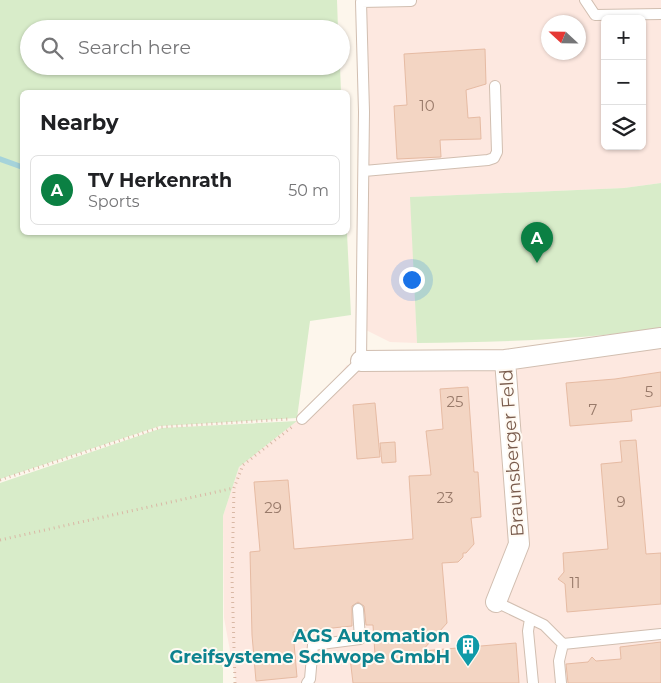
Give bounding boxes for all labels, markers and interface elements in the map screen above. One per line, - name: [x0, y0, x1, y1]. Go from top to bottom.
- north arrow: [541, 15, 586, 60]
- map controls: [601, 15, 646, 150]
- button: +: [601, 15, 646, 60]
- search box: [20, 20, 350, 75]
- icon: search: [38, 34, 66, 62]
- text: Search here: [78, 36, 191, 59]
- button: −: [601, 60, 646, 105]
- house number: 10: [419, 96, 435, 115]
- button: layers: [601, 105, 646, 150]
- text: Nearby: [40, 110, 119, 135]
- text: TV Herkenrath: [88, 169, 232, 192]
- text: A: [51, 181, 63, 200]
- text: 50 m: [288, 181, 329, 200]
- text: Sports: [88, 192, 140, 211]
- pin: A: [521, 222, 553, 263]
- your location: [399, 267, 425, 293]
- street label: Braunsberger Feld: [495, 368, 529, 538]
- house number: 5: [645, 382, 653, 401]
- house number: 25: [446, 392, 464, 411]
- house number: 7: [589, 400, 598, 419]
- house number: 23: [437, 488, 453, 507]
- house number: 9: [616, 492, 626, 511]
- house number: 29: [264, 498, 282, 517]
- house number: 11: [570, 573, 580, 592]
- place label: AGS Automation Greifsysteme Schwope GmbH: [169, 625, 450, 668]
- building icon: AGS Automation Greifsysteme Schwope GmbH: [455, 633, 481, 667]

